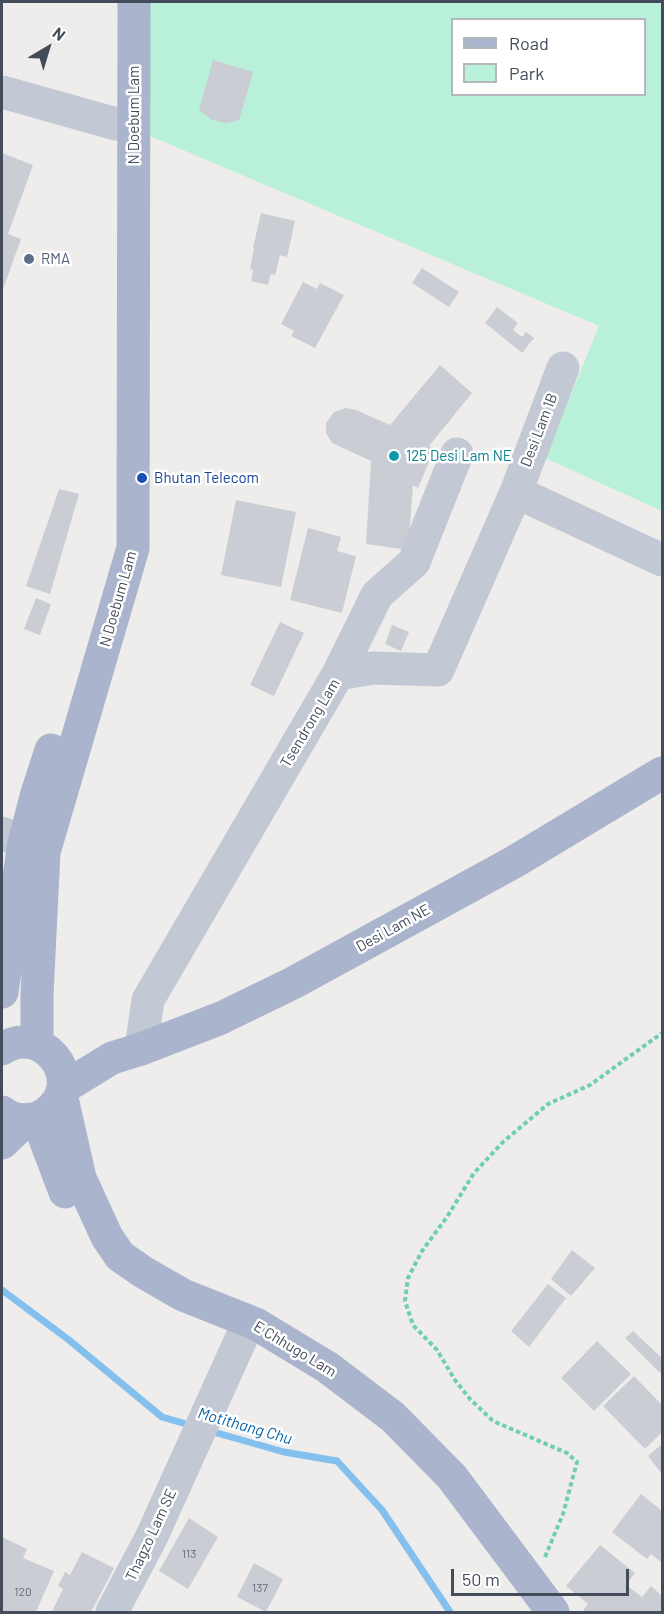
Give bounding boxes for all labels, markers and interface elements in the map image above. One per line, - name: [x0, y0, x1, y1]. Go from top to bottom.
- north arrow: [18, 18, 78, 78]
- legend: [451, 18, 646, 96]
- text: N: [49, 23, 69, 44]
- text: Road: [509, 32, 549, 54]
- text: Park: [509, 62, 544, 84]
- street label: N Doebum Lam: [125, 66, 143, 164]
- place label: RMA: [41, 250, 70, 268]
- marker: RMA: [22, 252, 36, 266]
- street label: Desi Lam 1B: [517, 391, 561, 469]
- place label: 125 Desi Lam NE: [406, 447, 512, 465]
- marker: 125 Desi Lam NE: [387, 449, 401, 463]
- place label: Bhutan Telecom: [154, 469, 259, 487]
- marker: Bhutan Telecom: [135, 471, 149, 485]
- street label: N Doebum Lam: [96, 549, 140, 649]
- street label: Tsendrong Lam: [276, 675, 344, 771]
- street label: Desi Lam NE: [353, 900, 433, 956]
- street label: E Chhugo Lam: [250, 1317, 340, 1381]
- water label: Motithang Chu: [196, 1403, 294, 1449]
- street label: Thagzo Lam SE: [122, 1486, 180, 1584]
- house number: 113: [182, 1547, 196, 1561]
- scale bar: [454, 1557, 632, 1595]
- text: 50 m: [462, 1568, 500, 1590]
- house number: 137: [252, 1581, 268, 1595]
- house number: 120: [14, 1585, 32, 1599]

